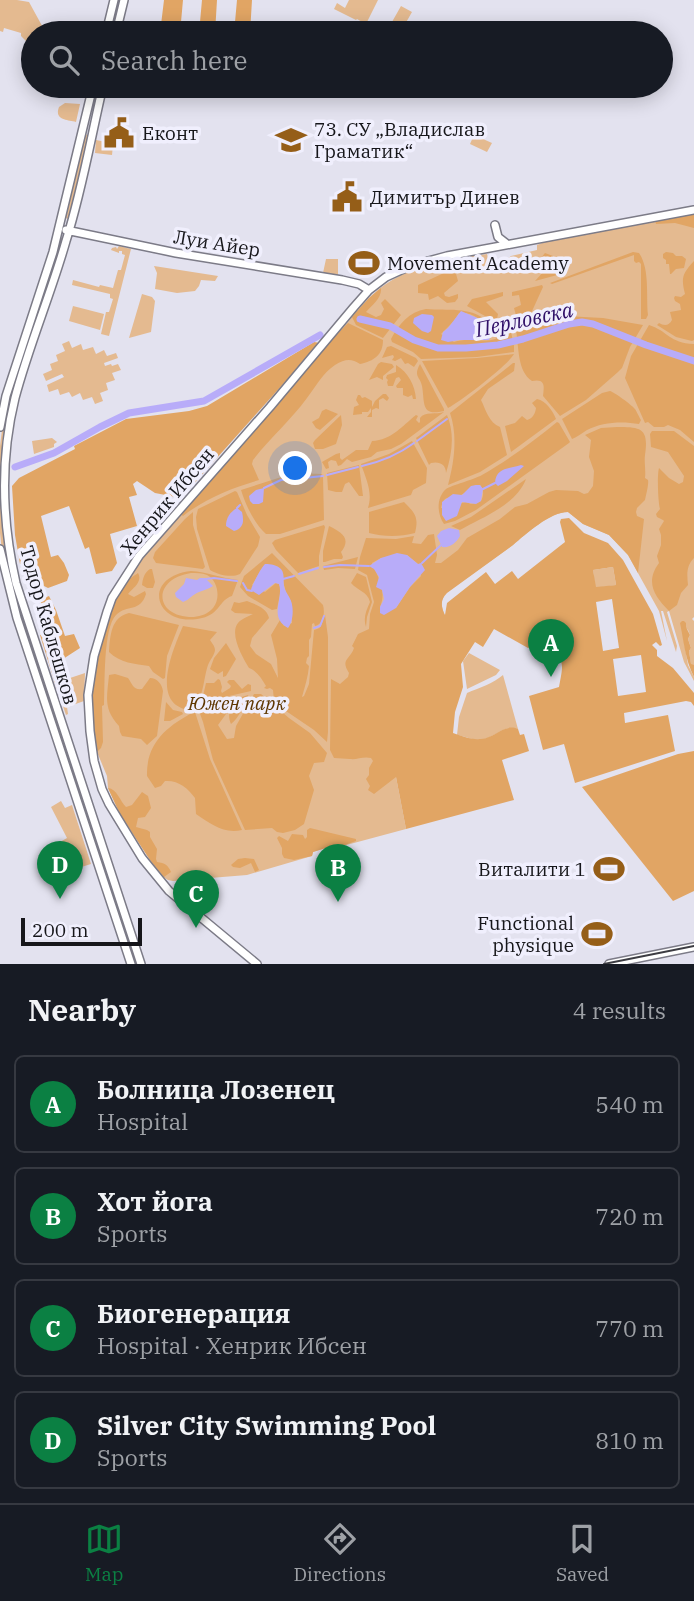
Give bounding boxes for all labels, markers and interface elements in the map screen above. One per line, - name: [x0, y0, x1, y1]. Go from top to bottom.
- search box: [21, 21, 673, 98]
- icon: search: [45, 41, 83, 79]
- text: Search here: [101, 43, 247, 77]
- public building icon: Еконт: [102, 116, 136, 150]
- place label: 73. СУ „Владислав Граматик“: [314, 117, 485, 163]
- place label: Еконт: [142, 121, 198, 145]
- school or university icon: 73. СУ „Владислав Граматик“: [274, 123, 308, 157]
- public building icon: Димитър Динев: [330, 180, 364, 214]
- place label: Димитър Динев: [370, 185, 520, 209]
- street label: Луи Айер: [172, 224, 262, 262]
- sports icon: Movement Academy: [347, 246, 381, 280]
- place label: Movement Academy: [387, 251, 569, 275]
- water label: Перловска: [471, 295, 576, 343]
- street label: Хенрик Ибсен: [115, 442, 219, 560]
- your location: [278, 451, 312, 485]
- street label: Тодор Каблешков: [15, 543, 83, 707]
- pin: A: [528, 619, 574, 677]
- park label: Южен парк: [187, 691, 286, 715]
- pin: D: [37, 841, 83, 899]
- pin: B: [315, 844, 361, 902]
- sports icon: Виталити 1: [592, 852, 626, 886]
- place label: Виталити 1: [478, 857, 586, 881]
- pin: C: [173, 870, 219, 928]
- place label: Functional physique: [477, 911, 574, 957]
- scale bar: [21, 915, 142, 947]
- sports icon: Functional physique: [580, 917, 614, 951]
- text: 200 m: [32, 918, 89, 942]
- text: Nearby: [28, 990, 136, 1029]
- text: 4 results: [573, 995, 666, 1025]
- text: Болница Лозенец: [97, 1072, 335, 1106]
- text: A: [45, 1089, 61, 1119]
- text: 540 m: [595, 1089, 664, 1119]
- text: Hospital: [97, 1106, 188, 1136]
- text: Хот йога: [97, 1184, 213, 1218]
- text: B: [45, 1201, 61, 1231]
- text: 720 m: [595, 1201, 664, 1231]
- text: Sports: [97, 1218, 167, 1248]
- text: Биогенерация: [97, 1296, 290, 1330]
- text: C: [45, 1313, 61, 1343]
- text: 770 m: [595, 1313, 664, 1343]
- text: Hospital · Хенрик Ибсен: [97, 1330, 367, 1360]
- text: Silver City Swimming Pool: [97, 1408, 436, 1442]
- text: D: [44, 1425, 62, 1455]
- text: 810 m: [595, 1425, 664, 1455]
- text: Sports: [97, 1442, 167, 1472]
- tab: Map: [85, 1520, 124, 1586]
- tab: Directions: [293, 1520, 386, 1586]
- tab: Saved: [556, 1520, 609, 1586]

